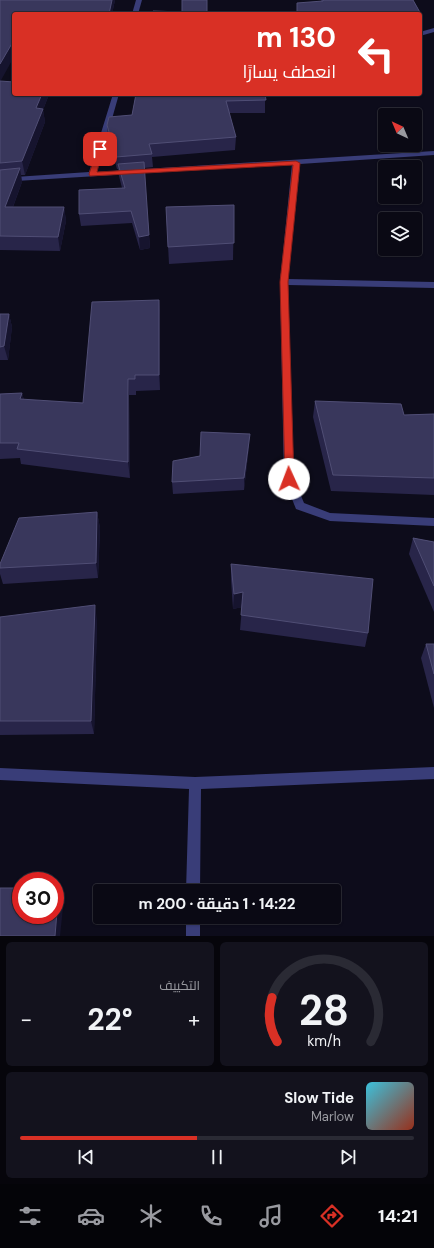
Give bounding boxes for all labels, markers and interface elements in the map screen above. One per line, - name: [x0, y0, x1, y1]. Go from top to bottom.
- text: 130 m: [256, 19, 336, 56]
- icon: left: [350, 28, 402, 80]
- text: انعطف يسارًا: [242, 60, 336, 84]
- north arrow: [378, 108, 422, 152]
- map controls: [378, 108, 422, 256]
- pin: [83, 132, 117, 166]
- icon: arrive: [89, 138, 111, 160]
- button: sound: [378, 160, 422, 204]
- button: layers: [378, 212, 422, 256]
- position arrow: [268, 458, 310, 500]
- speed limit sign: 30: [12, 872, 64, 924]
- text: 14:22 · 1 دقيقة · 200 m: [139, 894, 295, 914]
- text: التكييف: [159, 977, 200, 994]
- text: 28: [299, 984, 349, 1038]
- text: 22°: [87, 1000, 133, 1039]
- text: −: [20, 1005, 32, 1034]
- text: +: [188, 1005, 200, 1034]
- text: km/h: [307, 1032, 341, 1050]
- text: Slow Tide: [284, 1088, 354, 1108]
- text: Marlow: [311, 1108, 354, 1125]
- icon: previous: [75, 1146, 97, 1168]
- icon: pause: [206, 1146, 228, 1168]
- icon: next: [337, 1146, 359, 1168]
- icon: filters: [16, 1202, 44, 1230]
- icon: car: [77, 1202, 105, 1230]
- icon: climate: [137, 1202, 165, 1230]
- icon: phone: [197, 1202, 225, 1230]
- icon: music: [257, 1202, 285, 1230]
- icon: directions: [318, 1202, 346, 1230]
- text: 14:21: [378, 1204, 418, 1228]

